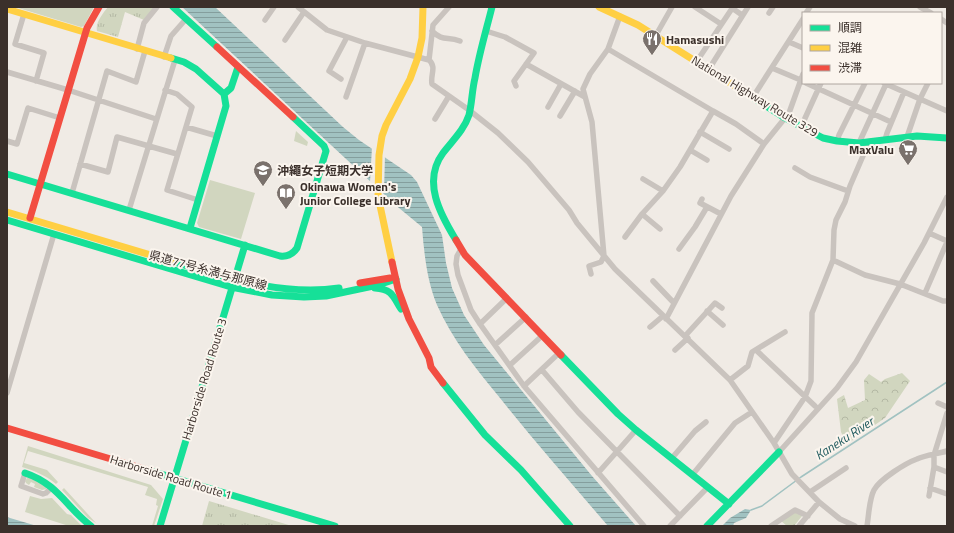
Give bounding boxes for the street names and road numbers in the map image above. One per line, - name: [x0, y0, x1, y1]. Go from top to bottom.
- street label: National Highway Route 329: [688, 51, 822, 142]
- street label: 県道77号糸満与那原線: [147, 245, 269, 295]
- street label: Harborside Road Route 3: [176, 316, 232, 442]
- street label: Harborside Road Route 1: [108, 449, 234, 505]

